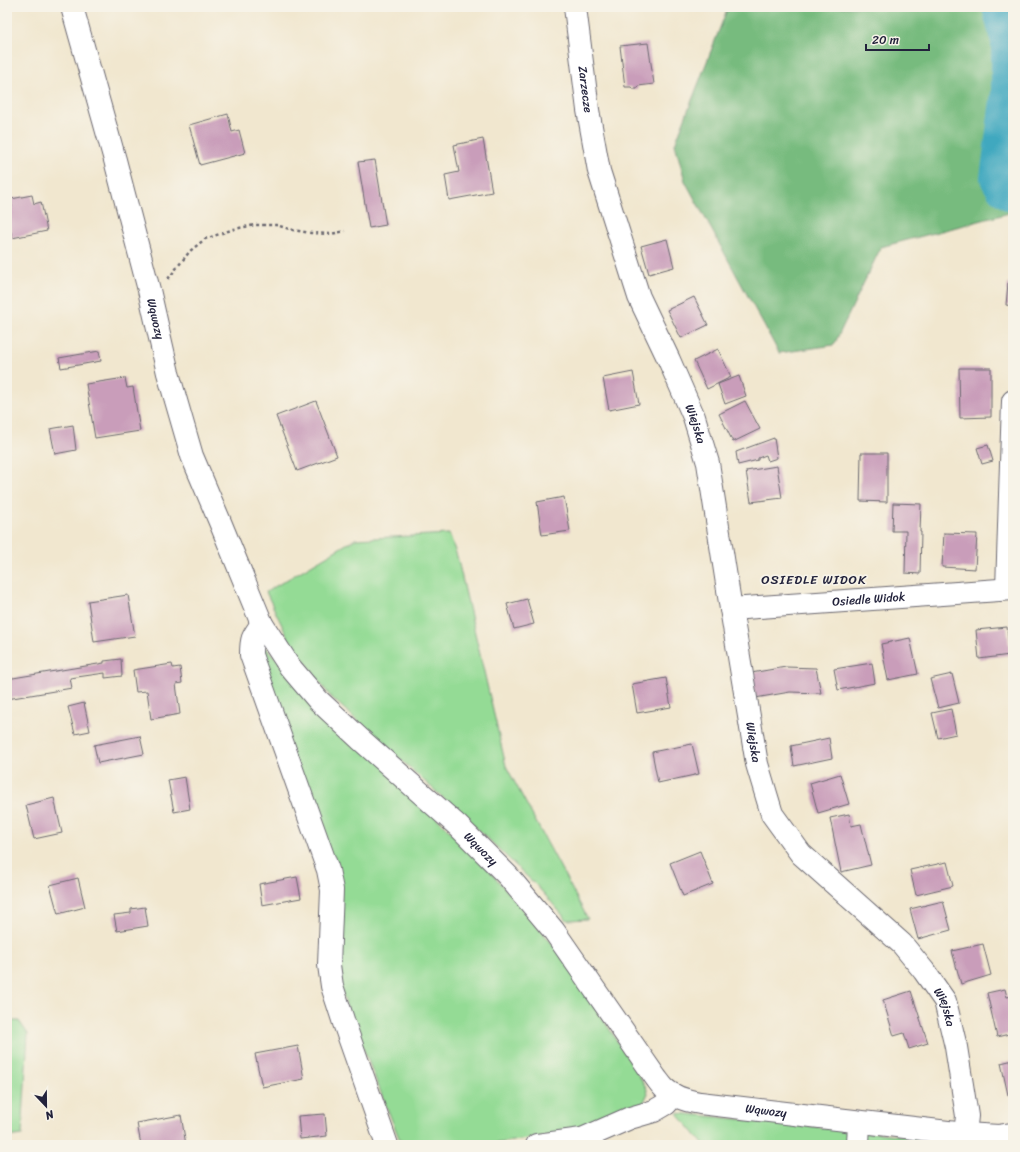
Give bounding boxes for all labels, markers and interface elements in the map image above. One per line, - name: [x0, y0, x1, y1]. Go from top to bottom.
- scale bar: [866, 26, 929, 52]
- text: 20 m: [872, 29, 899, 51]
- street label: Zarzecze: [572, 65, 599, 114]
- street label: Wąwozy: [140, 296, 171, 342]
- street label: Wiejska: [679, 400, 712, 446]
- district label: OSIEDLE WIDOK: [761, 568, 867, 591]
- street label: Osiedle Widok: [832, 586, 906, 613]
- street label: Wiejska: [739, 720, 768, 764]
- street label: Wąwozy: [458, 826, 504, 872]
- street label: Wiejska: [928, 983, 962, 1029]
- north arrow: [26, 1086, 66, 1126]
- street label: Wąwozy: [744, 1097, 789, 1124]
- text: N: [42, 1104, 58, 1125]

